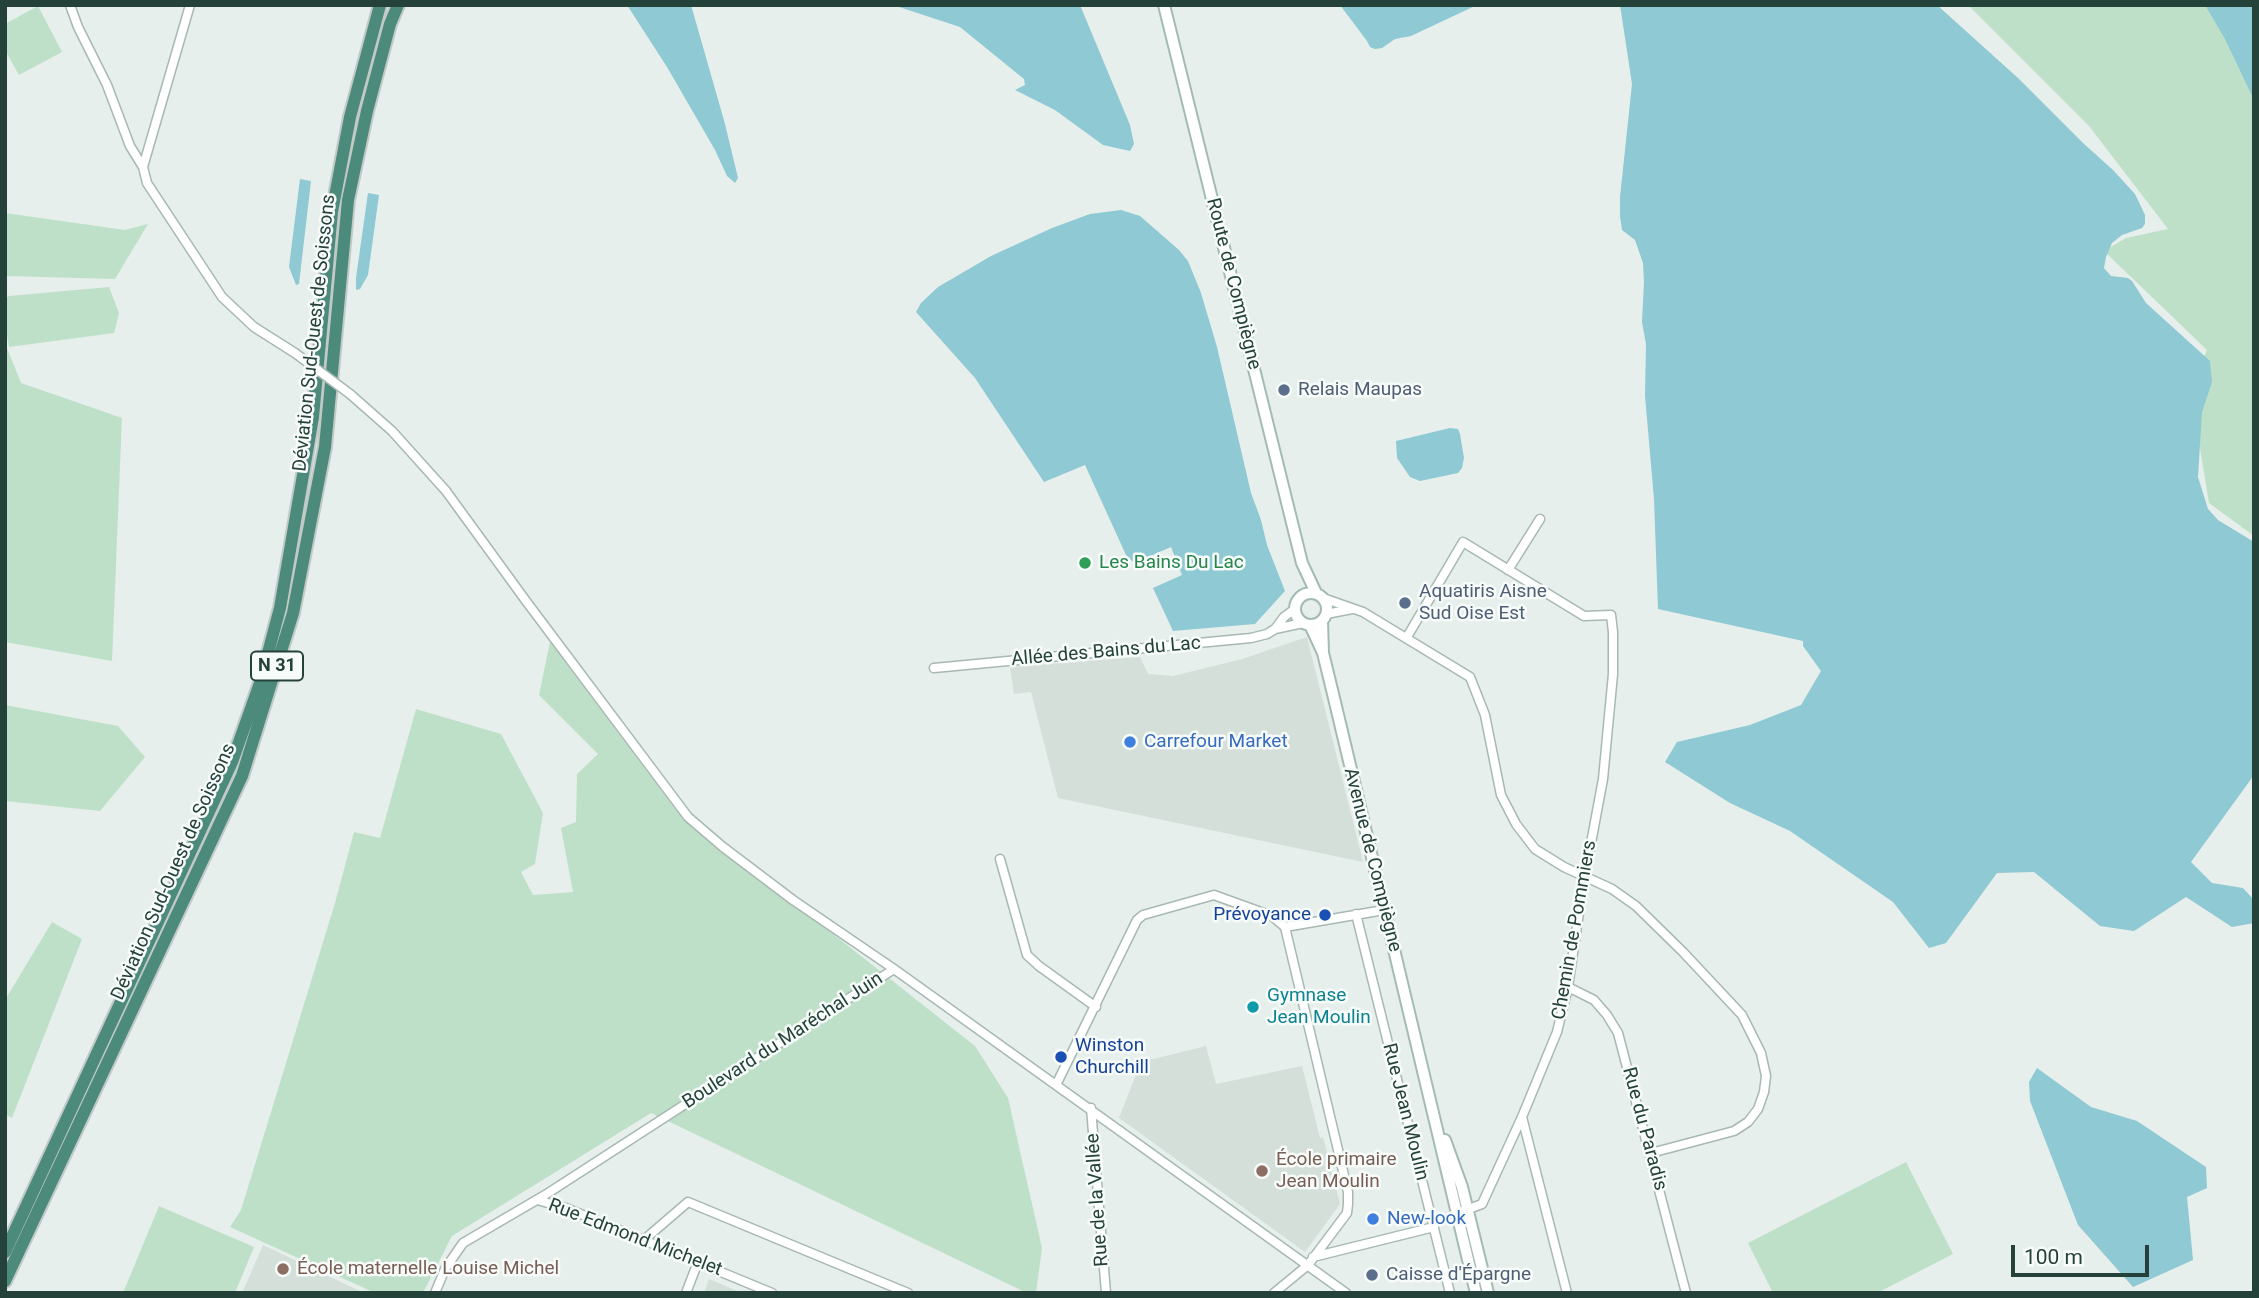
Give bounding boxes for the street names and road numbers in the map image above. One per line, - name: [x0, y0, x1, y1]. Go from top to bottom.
- street label: Déviation Sud-Ouest de Soissons: [289, 193, 341, 473]
- street label: Route de Compiègne: [1201, 196, 1265, 372]
- street label: Allée des Bains du Lac: [1010, 632, 1202, 672]
- road number: N 31: [251, 652, 303, 680]
- street label: Déviation Sud-Ouest de Soissons: [107, 740, 241, 1004]
- street label: Avenue de Compiègne: [1338, 766, 1406, 954]
- street label: Chemin de Pommiers: [1548, 838, 1602, 1022]
- street label: Boulevard du Maréchal Juin: [679, 968, 887, 1114]
- street label: Rue Jean Moulin: [1377, 1041, 1433, 1183]
- street label: Rue du Paradis: [1617, 1065, 1671, 1193]
- street label: Rue de la Vallée: [1082, 1133, 1114, 1267]
- street label: Rue Edmond Michelet: [545, 1194, 725, 1282]

